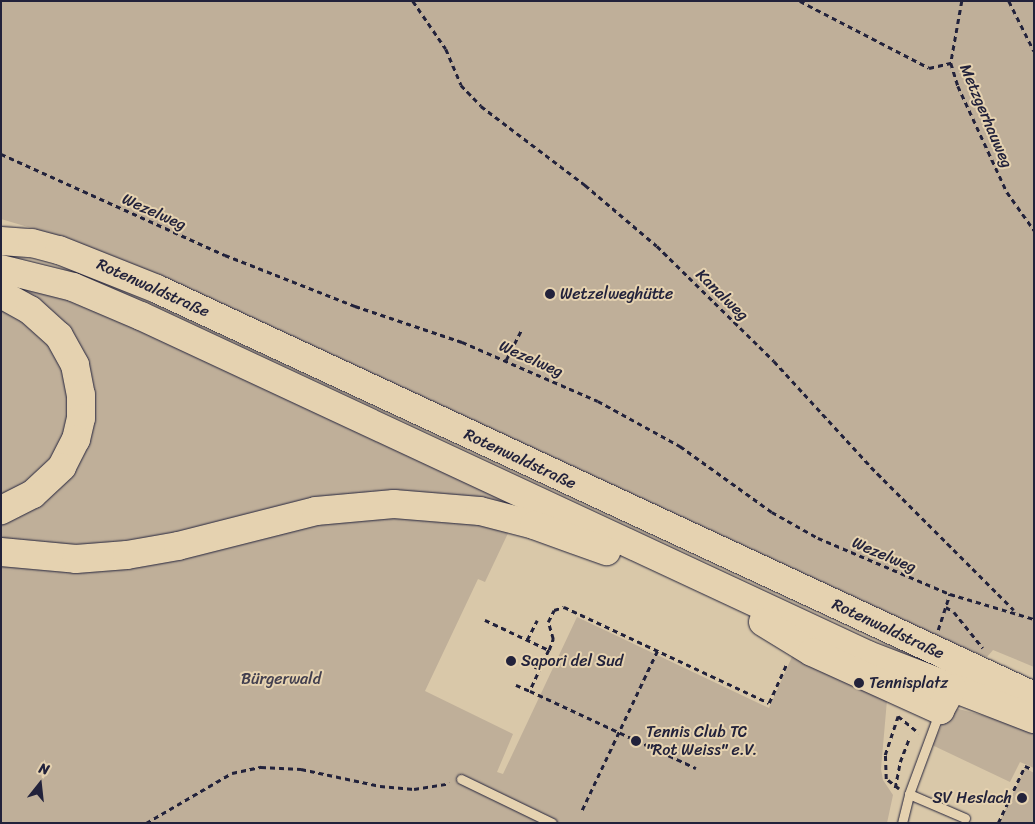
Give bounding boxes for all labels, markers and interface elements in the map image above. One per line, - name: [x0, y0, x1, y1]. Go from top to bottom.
- street label: Metzgerhauweg: [955, 61, 1017, 171]
- street label: Wezelweg: [119, 189, 189, 235]
- street label: Rotenwaldstraße: [94, 255, 212, 321]
- street label: Kanalweg: [692, 265, 752, 325]
- place label: Wetzelweghütte: [560, 284, 673, 304]
- marker: Wetzelweghütte: [544, 288, 556, 300]
- street label: Wezelweg: [496, 336, 566, 382]
- street label: Rotenwaldstraße: [461, 425, 579, 493]
- street label: Wezelweg: [849, 533, 919, 577]
- street label: Rotenwaldstraße: [829, 595, 947, 663]
- place label: Sapori del Sud: [521, 651, 623, 671]
- marker: Sapori del Sud: [505, 655, 517, 667]
- park label: Bürgerwald: [241, 669, 321, 689]
- place label: Tennisplatz: [869, 673, 948, 693]
- marker: Tennisplatz: [853, 677, 865, 689]
- place label: Tennis Club TC "Rot Weiss" e.V.: [646, 722, 758, 760]
- marker: Tennis Club TC "Rot Weiss" e.V.: [630, 735, 642, 747]
- text: N: [36, 756, 52, 782]
- north arrow: [15, 759, 65, 809]
- place label: SV Heslach: [932, 788, 1012, 808]
- marker: SV Heslach: [1016, 792, 1028, 804]

